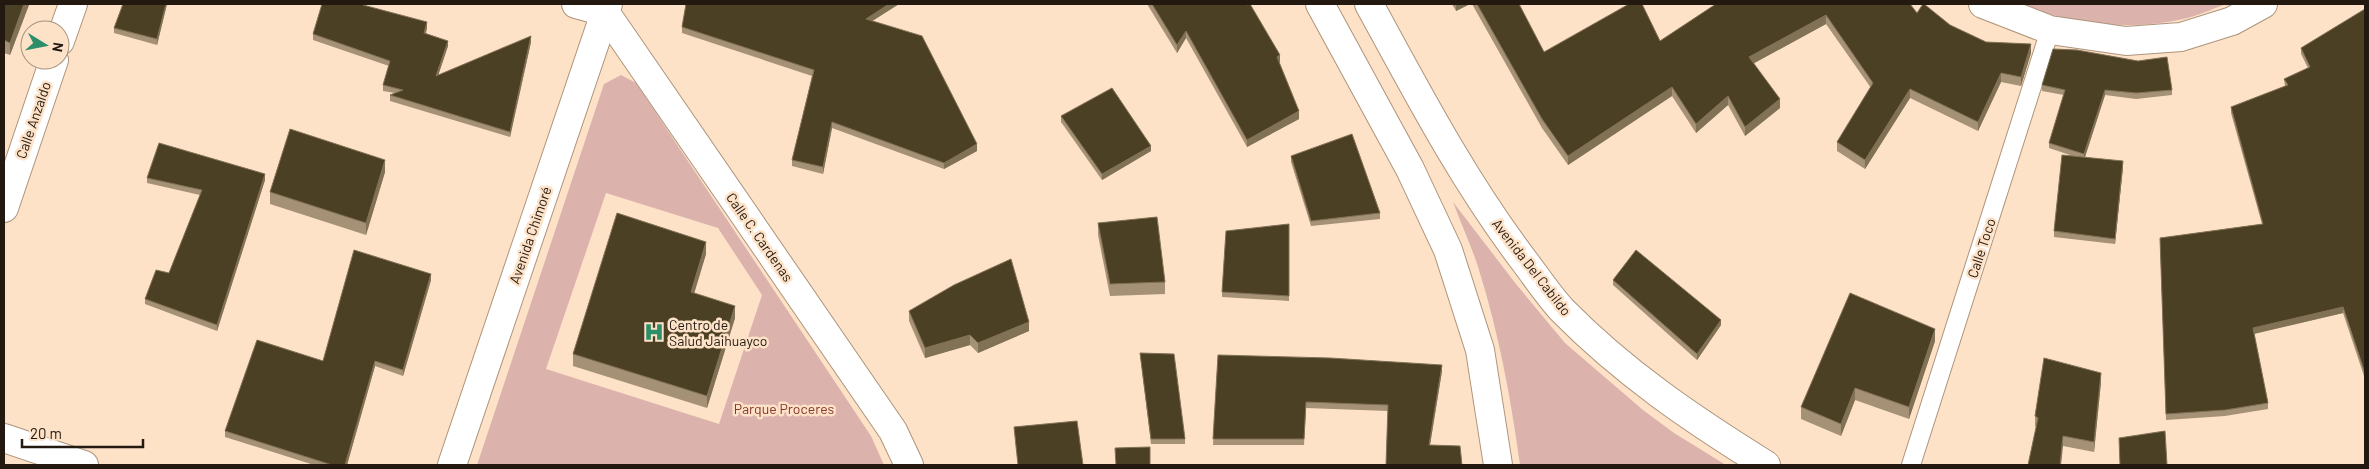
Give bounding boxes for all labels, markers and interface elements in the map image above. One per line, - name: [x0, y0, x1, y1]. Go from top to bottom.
- north arrow: [20, 20, 70, 70]
- text: N: [49, 41, 67, 53]
- street label: Calle Anzaldo: [12, 79, 54, 161]
- street label: Avenida Chimoré: [505, 184, 555, 286]
- street label: Calle C. Cardenas: [723, 189, 797, 285]
- street label: Avenida Del Cabildo: [1489, 215, 1575, 319]
- street label: Calle Toco: [1963, 216, 1999, 280]
- place label: Centro de Salud Jaihuayco: [669, 316, 767, 349]
- hospital icon: Centro de Salud Jaihuayco: [643, 321, 665, 343]
- park label: Parque Proceres: [734, 400, 835, 417]
- scale bar: [22, 416, 144, 448]
- text: 20 m: [30, 424, 62, 442]

